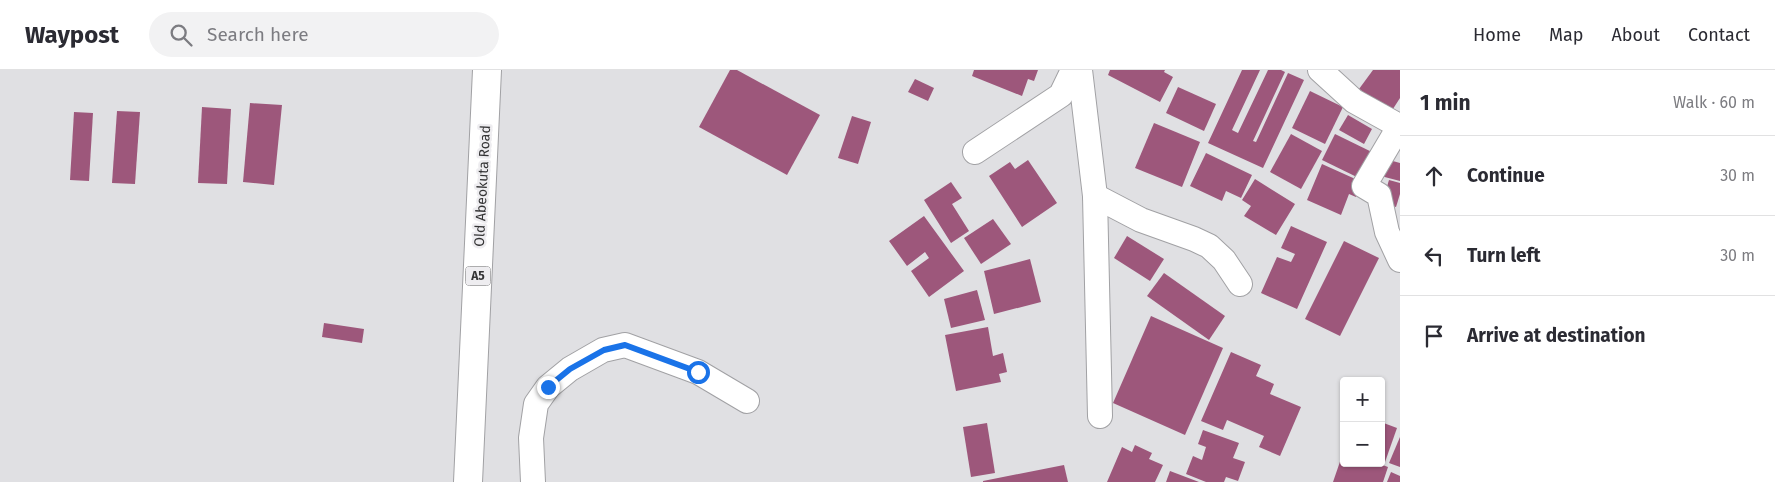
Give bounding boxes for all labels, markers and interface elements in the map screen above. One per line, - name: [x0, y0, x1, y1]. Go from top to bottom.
- search box: [149, 12, 499, 57]
- text: Waypost: [25, 21, 119, 49]
- icon: search: [167, 21, 195, 49]
- text: Search here: [207, 23, 309, 46]
- text: Home: [1473, 24, 1521, 46]
- text: Map: [1549, 24, 1583, 46]
- text: About: [1611, 24, 1660, 46]
- text: Contact: [1688, 24, 1750, 46]
- text: 1 min: [1420, 90, 1471, 116]
- text: Walk · 60 m: [1673, 93, 1755, 112]
- street label: Old Abeokuta Road: [471, 125, 494, 247]
- icon: ahead: [1420, 162, 1448, 190]
- text: Continue: [1467, 164, 1545, 187]
- text: 30 m: [1720, 166, 1755, 185]
- icon: left: [1420, 242, 1448, 270]
- text: Turn left: [1467, 244, 1541, 267]
- text: 30 m: [1720, 246, 1755, 265]
- road number: A5: [466, 267, 490, 286]
- icon: arrive: [1420, 322, 1448, 350]
- text: Arrive at destination: [1467, 324, 1646, 347]
- route start: [687, 361, 710, 384]
- route end: [537, 376, 560, 399]
- map controls: [1340, 377, 1385, 467]
- button: +: [1340, 377, 1385, 422]
- button: −: [1340, 422, 1385, 467]

